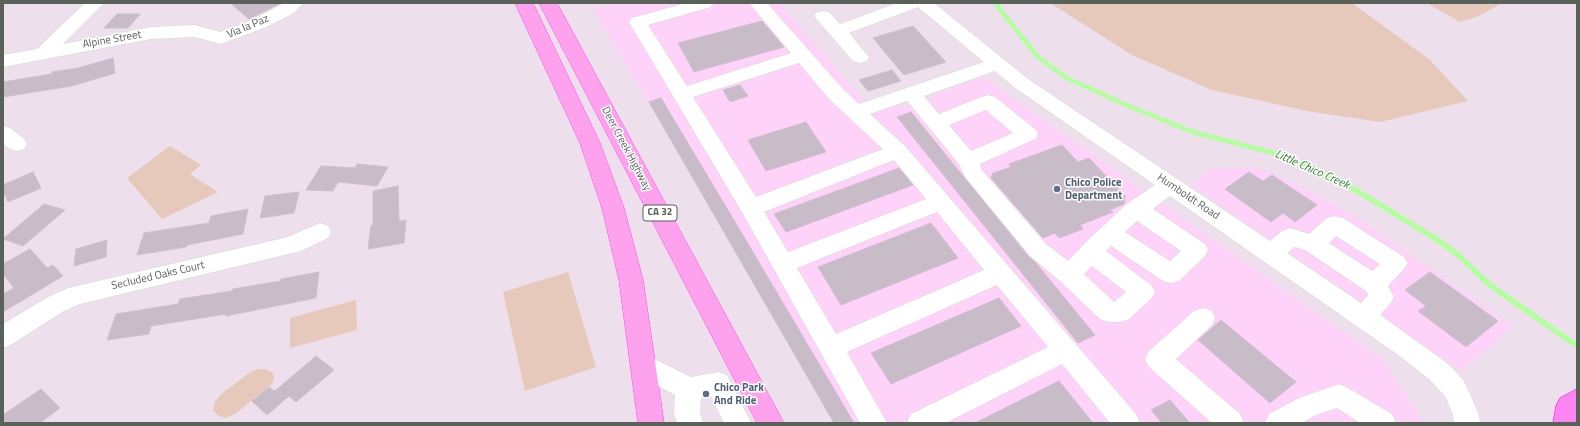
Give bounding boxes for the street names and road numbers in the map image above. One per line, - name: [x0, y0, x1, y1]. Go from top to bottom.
- street label: Via la Paz: [225, 12, 271, 42]
- street label: Alpine Street: [82, 28, 142, 52]
- street label: Deer Creek Highway: [598, 105, 654, 193]
- street label: Humboldt Road: [1154, 171, 1222, 223]
- road number: CA 32: [643, 205, 677, 221]
- street label: Secluded Oaks Court: [110, 259, 206, 293]

